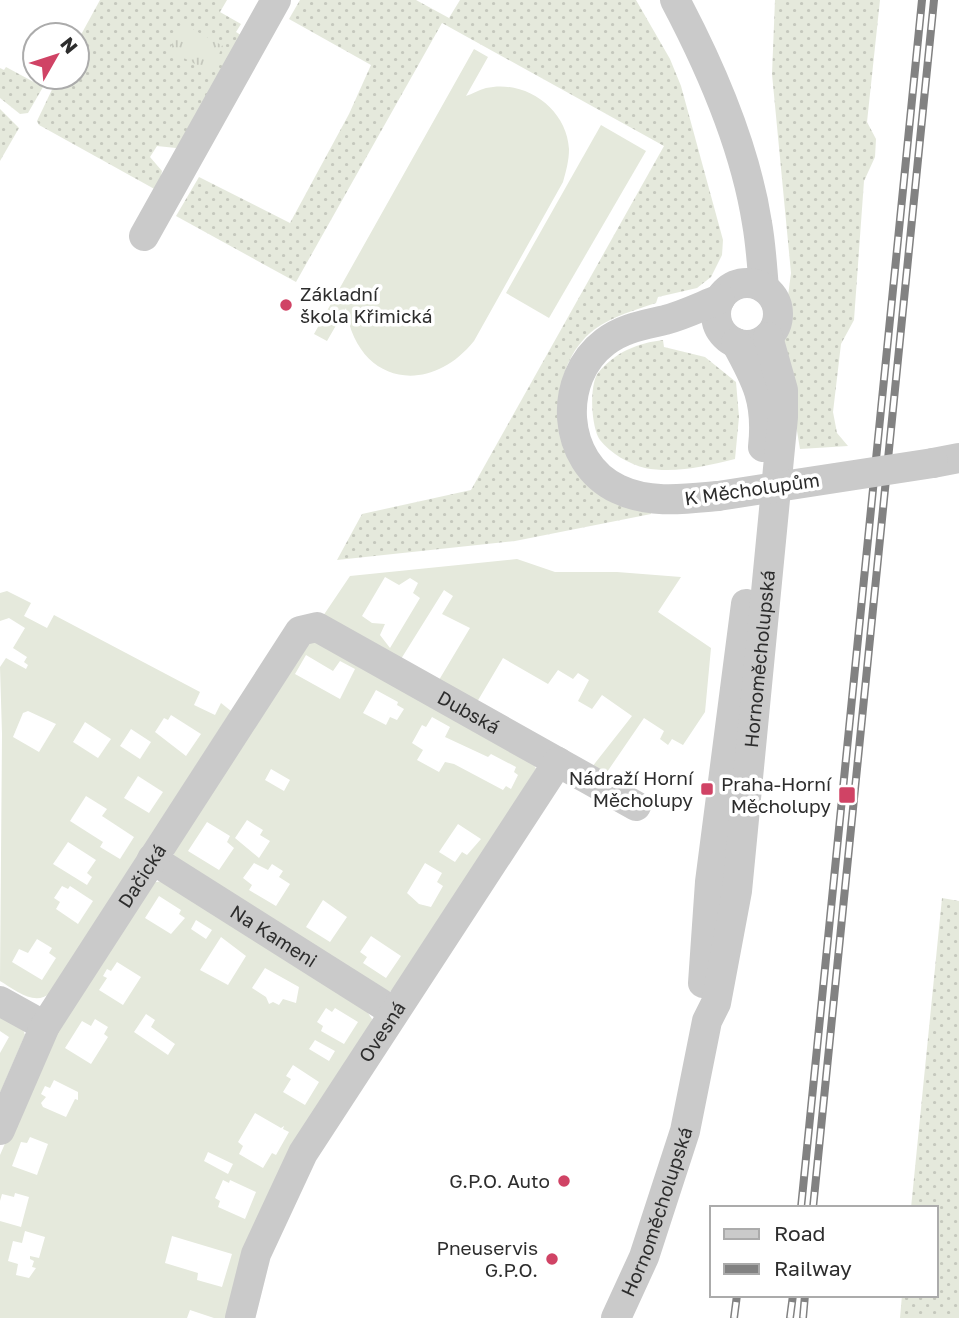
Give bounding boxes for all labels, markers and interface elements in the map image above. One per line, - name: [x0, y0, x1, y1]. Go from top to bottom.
- north arrow: [21, 21, 91, 91]
- text: N: [56, 32, 83, 58]
- place label: Základní škola Křimická: [300, 282, 433, 327]
- marker: Základní škola Křimická: [278, 297, 294, 313]
- street label: K Měcholupům: [683, 468, 821, 509]
- street label: Hornoměcholupská: [739, 569, 779, 749]
- street label: Dubská: [434, 685, 504, 738]
- place label: Nádraží Horní Měcholupy: [569, 766, 695, 811]
- place label: Praha-Horní Měcholupy: [721, 772, 833, 817]
- marker: Nádraží Horní Měcholupy: [699, 781, 715, 797]
- marker: Praha-Horní Měcholupy: [837, 785, 857, 805]
- street label: Dačická: [113, 839, 170, 912]
- street label: Na Kameni: [226, 900, 322, 972]
- street label: Ovesná: [353, 997, 410, 1066]
- street label: Hornoměcholupská: [615, 1124, 697, 1300]
- place label: G.P.O. Auto: [449, 1169, 550, 1192]
- marker: G.P.O. Auto: [556, 1173, 572, 1189]
- legend: [710, 1206, 938, 1297]
- text: Road: [774, 1220, 825, 1246]
- place label: Pneuservis G.P.O.: [436, 1236, 538, 1281]
- marker: Pneuservis G.P.O.: [544, 1251, 560, 1267]
- text: Railway: [774, 1255, 852, 1281]

